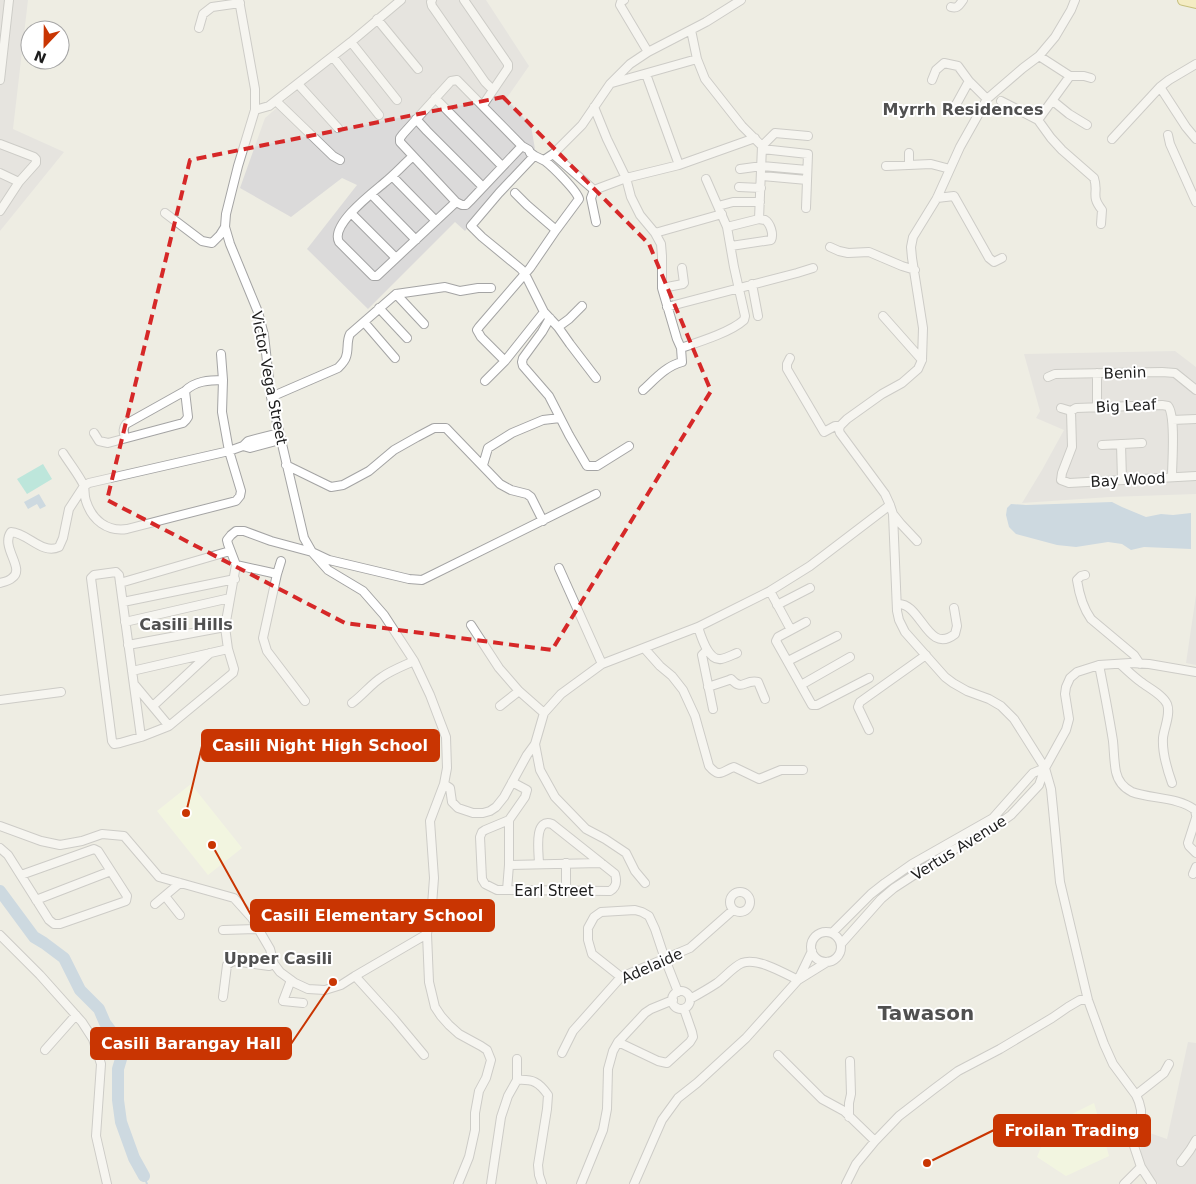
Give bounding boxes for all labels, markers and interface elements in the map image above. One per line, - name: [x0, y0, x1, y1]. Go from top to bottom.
- north arrow: [20, 20, 70, 70]
- text: N: [32, 47, 49, 67]
- district label: Myrrh Residences: [883, 100, 1043, 119]
- street label: Victor Vega Street: [247, 310, 291, 446]
- street label: Benin: [1103, 363, 1147, 383]
- street label: Big Leaf: [1095, 395, 1157, 417]
- street label: Bay Wood: [1090, 469, 1166, 491]
- district label: Casili Hills: [139, 615, 233, 634]
- callout: Casili Night High School: [202, 730, 439, 761]
- text: Casili Night High School: [212, 736, 428, 755]
- street label: Vertus Avenue: [908, 812, 1010, 884]
- street label: Earl Street: [514, 882, 594, 900]
- callout: Casili Elementary School: [251, 900, 494, 931]
- text: Casili Elementary School: [261, 906, 483, 925]
- street label: Adelaide: [619, 945, 685, 987]
- district label: Upper Casili: [224, 949, 332, 968]
- district label: Tawason: [878, 1001, 974, 1025]
- callout: Casili Barangay Hall: [91, 1028, 291, 1059]
- text: Casili Barangay Hall: [101, 1034, 281, 1053]
- callout: Froilan Trading: [994, 1115, 1150, 1146]
- text: Froilan Trading: [1004, 1121, 1140, 1140]

